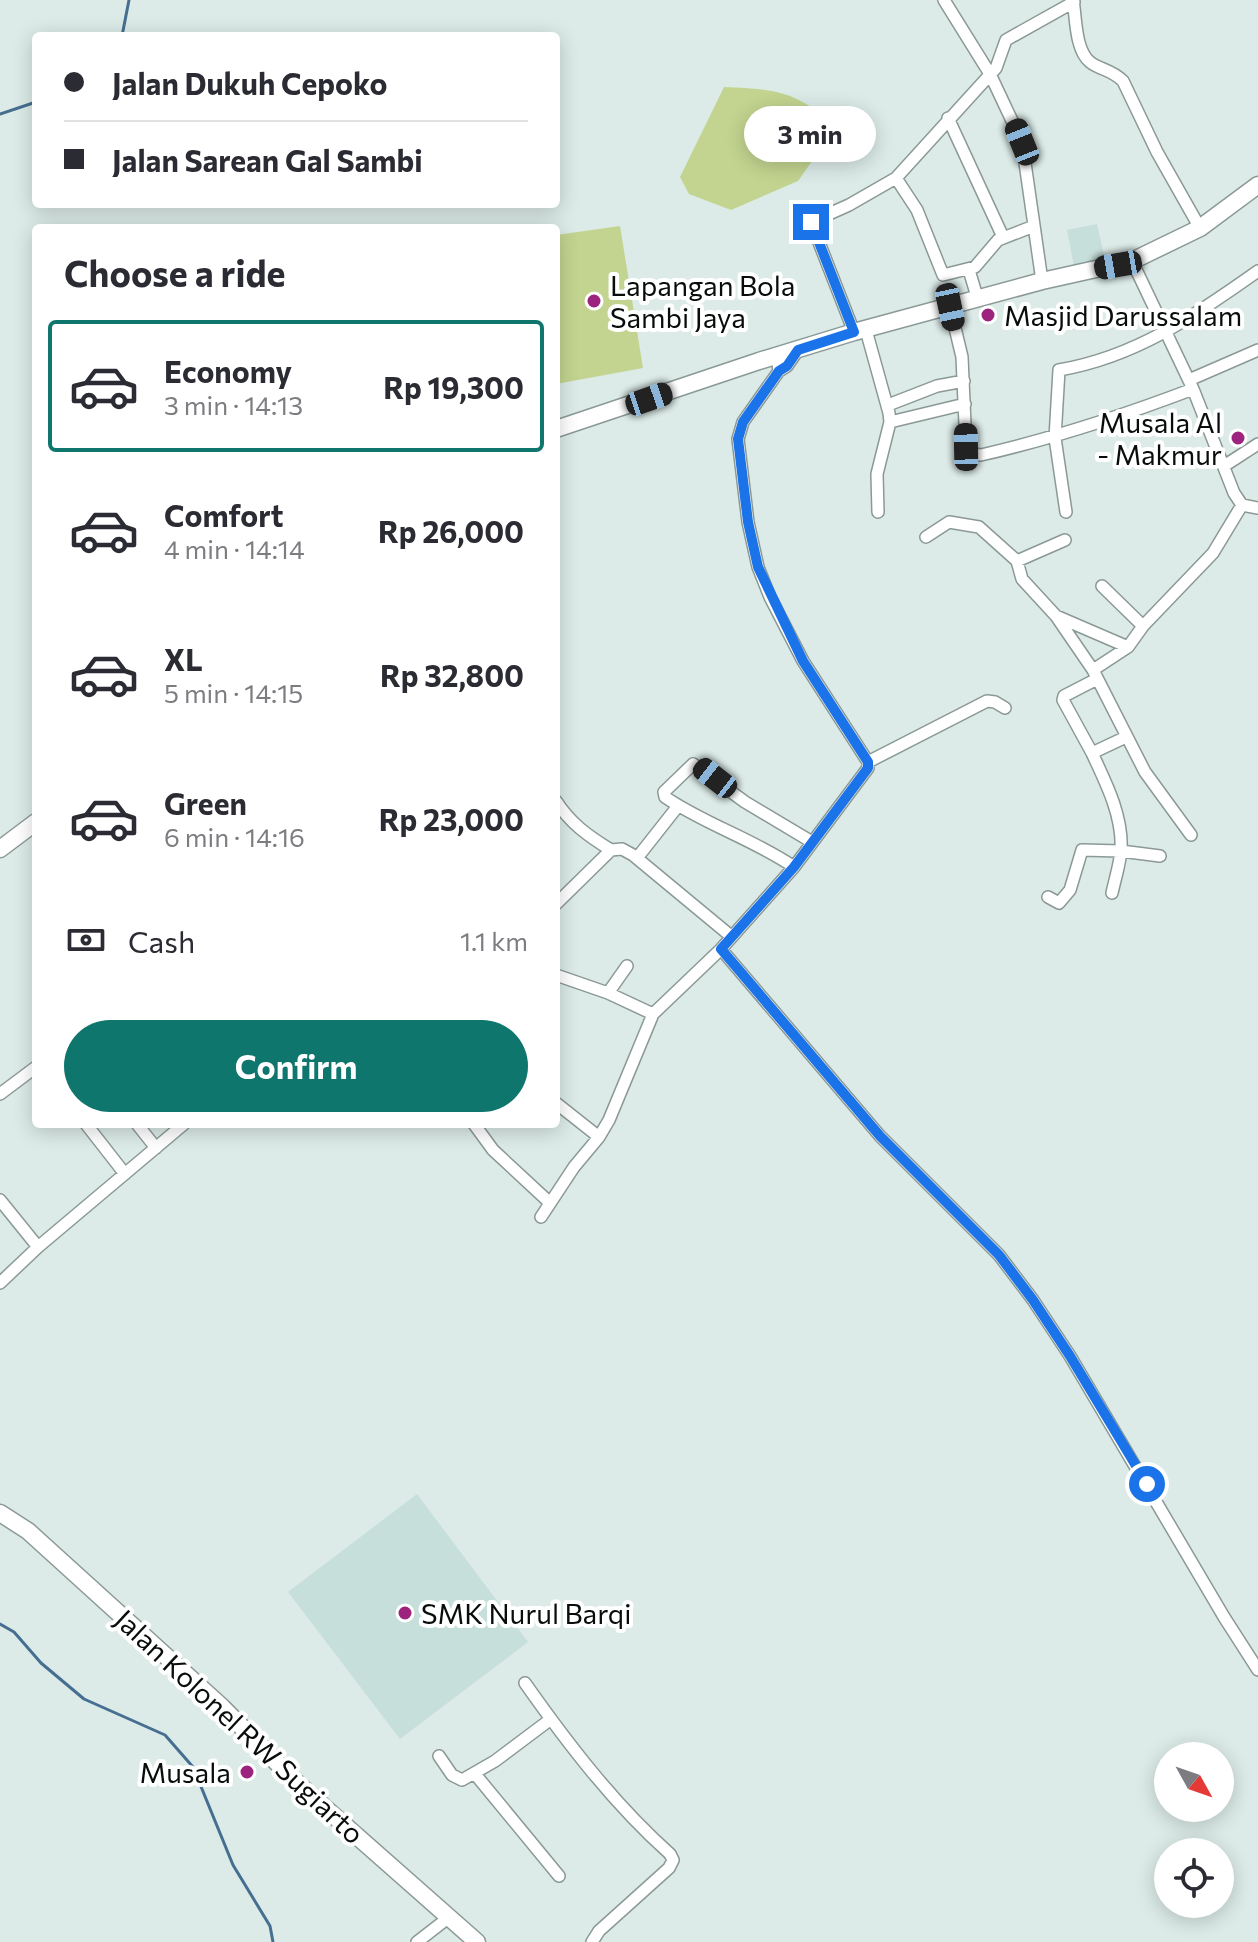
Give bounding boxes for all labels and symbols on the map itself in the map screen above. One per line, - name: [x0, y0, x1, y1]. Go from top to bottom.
- callout: 3 min: [745, 106, 877, 162]
- car: [1002, 115, 1042, 169]
- route end: [793, 204, 829, 240]
- car: [1092, 249, 1144, 281]
- place label: Lapangan Bola Sambi Jaya: [610, 268, 796, 334]
- car: [933, 281, 967, 333]
- marker: Lapangan Bola Sambi Jaya: [585, 292, 603, 310]
- place label: Masjid Darussalam: [1004, 298, 1242, 332]
- marker: Masjid Darussalam: [979, 306, 997, 324]
- car: [622, 380, 676, 418]
- place label: Musala Al - Makmur: [1097, 405, 1222, 471]
- car: [954, 423, 978, 471]
- marker: Musala Al - Makmur: [1229, 429, 1247, 447]
- car: [689, 754, 741, 802]
- route start: [1129, 1466, 1165, 1502]
- place label: SMK Nurul Barqi: [421, 1596, 631, 1630]
- street label: Jalan Kolonel RW Sugiarto: [108, 1602, 372, 1850]
- marker: SMK Nurul Barqi: [396, 1604, 414, 1622]
- north arrow: [1154, 1742, 1234, 1822]
- place label: Musala: [139, 1755, 231, 1789]
- marker: Musala: [238, 1763, 256, 1781]

